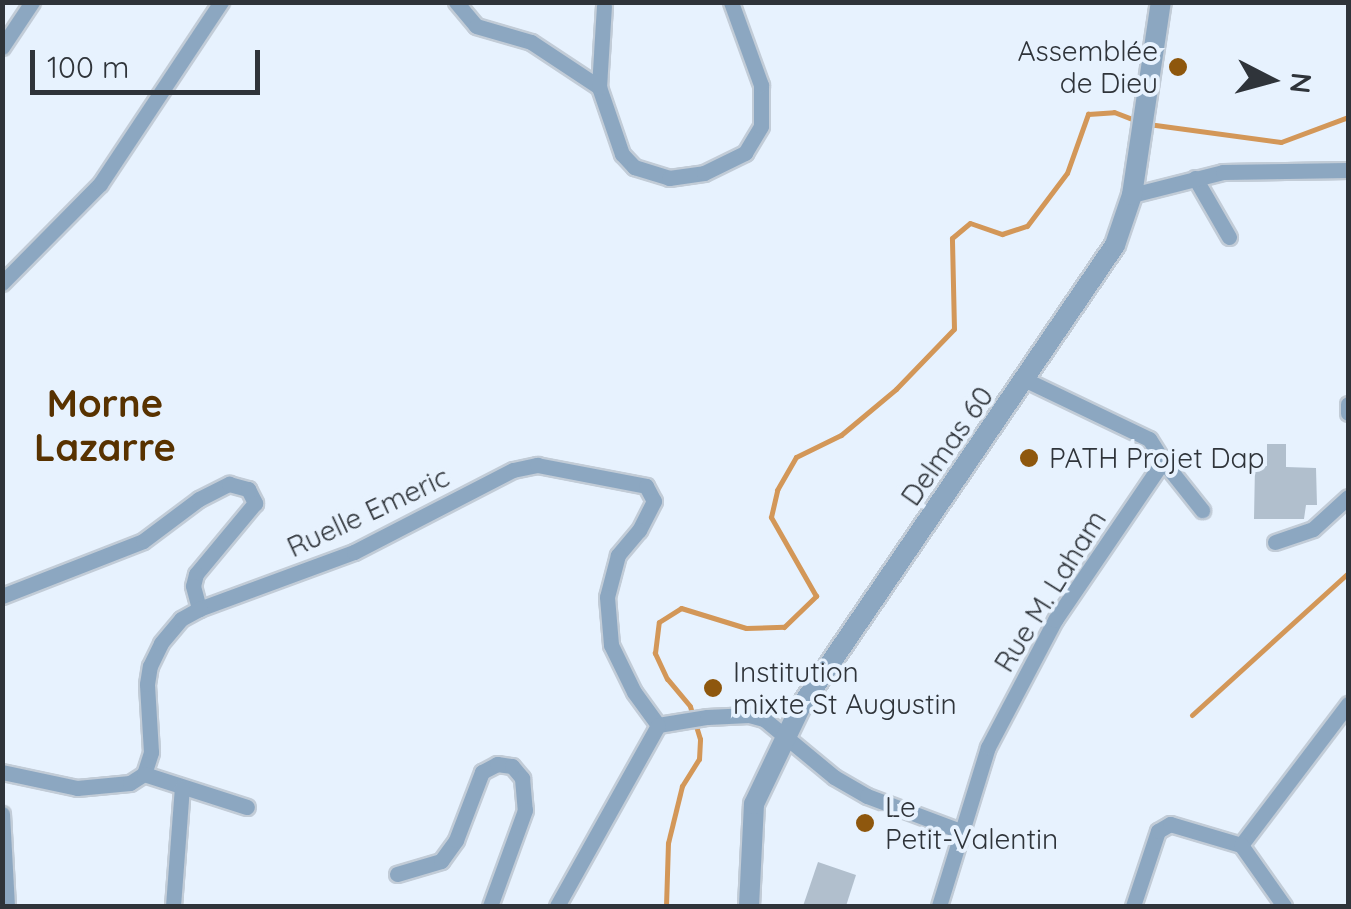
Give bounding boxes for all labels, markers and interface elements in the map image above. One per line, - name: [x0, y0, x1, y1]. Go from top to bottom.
- scale bar: [35, 30, 265, 92]
- north arrow: [1221, 30, 1321, 130]
- place label: Assemblée de Dieu: [1017, 34, 1158, 100]
- text: 100 m: [47, 48, 129, 86]
- marker: Assemblée de Dieu: [1167, 56, 1189, 78]
- text: N: [1283, 71, 1320, 95]
- street label: Delmas 60: [894, 380, 1000, 512]
- district label: Morne Lazarre: [34, 381, 176, 470]
- place label: PATH Projet Dap: [1049, 441, 1264, 475]
- marker: PATH Projet Dap: [1018, 447, 1040, 469]
- street label: Ruelle Emeric: [282, 460, 454, 564]
- street label: Rue M. Laham: [987, 504, 1113, 678]
- place label: Institution mixte St Augustin: [733, 655, 957, 721]
- marker: Institution mixte St Augustin: [702, 677, 724, 699]
- place label: Le Petit-Valentin: [885, 790, 1058, 856]
- marker: Le Petit-Valentin: [854, 812, 876, 834]

